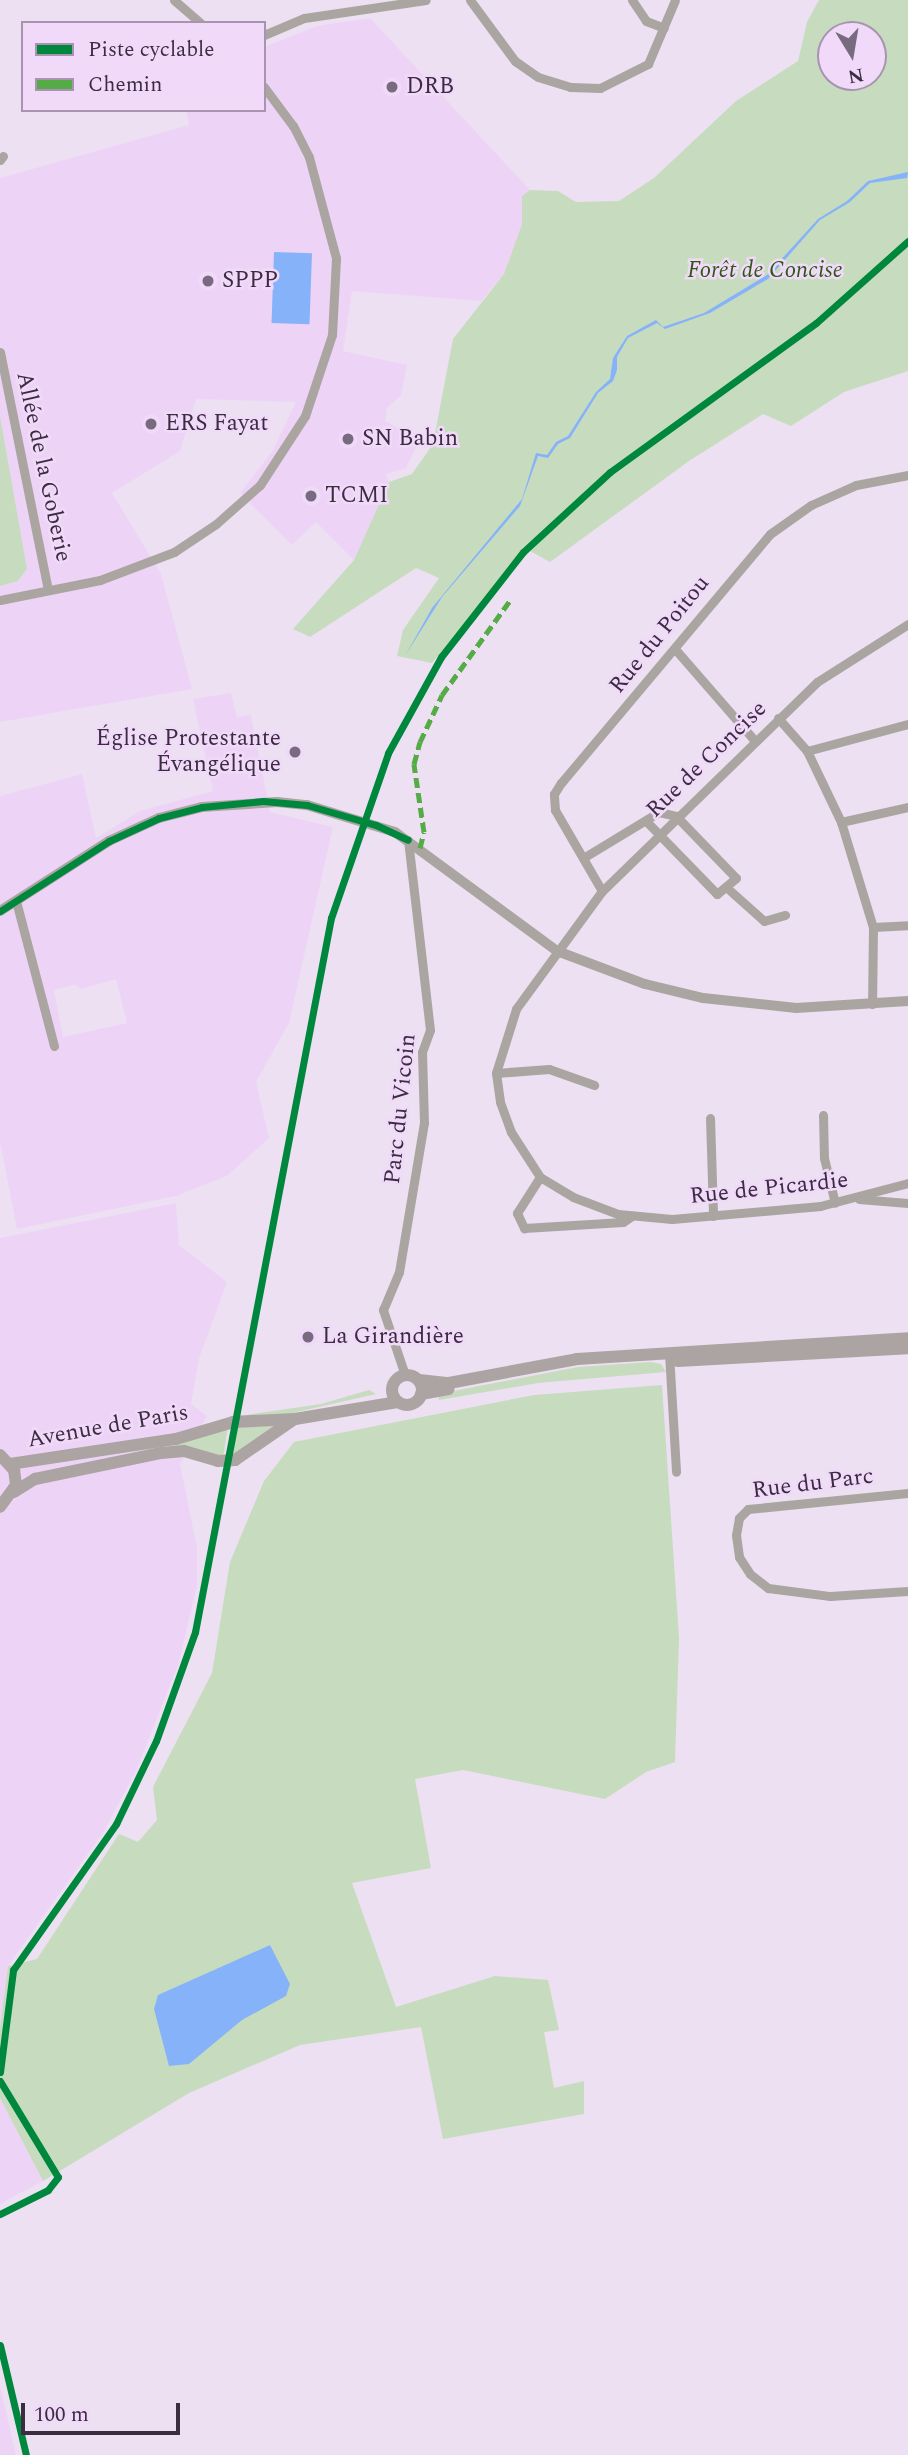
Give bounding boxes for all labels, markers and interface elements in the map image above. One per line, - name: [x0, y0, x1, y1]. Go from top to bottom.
- legend: [21, 21, 266, 112]
- north arrow: [817, 21, 887, 91]
- text: Piste cyclable: [88, 34, 214, 66]
- text: N: [845, 59, 866, 91]
- text: Chemin: [88, 69, 162, 101]
- place label: DRB: [406, 73, 454, 101]
- marker: DRB: [384, 79, 400, 95]
- park label: Forêt de Concise: [687, 257, 843, 285]
- place label: SPPP: [222, 267, 278, 295]
- marker: SPPP: [200, 273, 216, 289]
- street label: Allée de la Goberie: [9, 369, 77, 565]
- place label: ERS Fayat: [165, 410, 268, 438]
- marker: ERS Fayat: [143, 416, 159, 432]
- place label: SN Babin: [362, 425, 458, 453]
- marker: SN Babin: [340, 431, 356, 447]
- place label: TCMI: [325, 482, 388, 510]
- marker: TCMI: [303, 488, 319, 504]
- street label: Rue du Poitou: [604, 570, 716, 700]
- street label: Rue de Concise: [641, 696, 773, 824]
- place label: Église Protestante Évangélique: [96, 725, 281, 779]
- marker: Église Protestante Évangélique: [287, 744, 303, 760]
- street label: Parc du Vicoin: [379, 1032, 423, 1186]
- street label: Rue de Picardie: [688, 1167, 850, 1211]
- place label: La Girandière: [322, 1323, 464, 1351]
- marker: La Girandière: [300, 1329, 316, 1345]
- street label: Avenue de Paris: [25, 1399, 191, 1455]
- street label: Rue du Parc: [751, 1463, 875, 1505]
- scale bar: [24, 2388, 184, 2432]
- text: 100 m: [34, 2399, 89, 2431]

